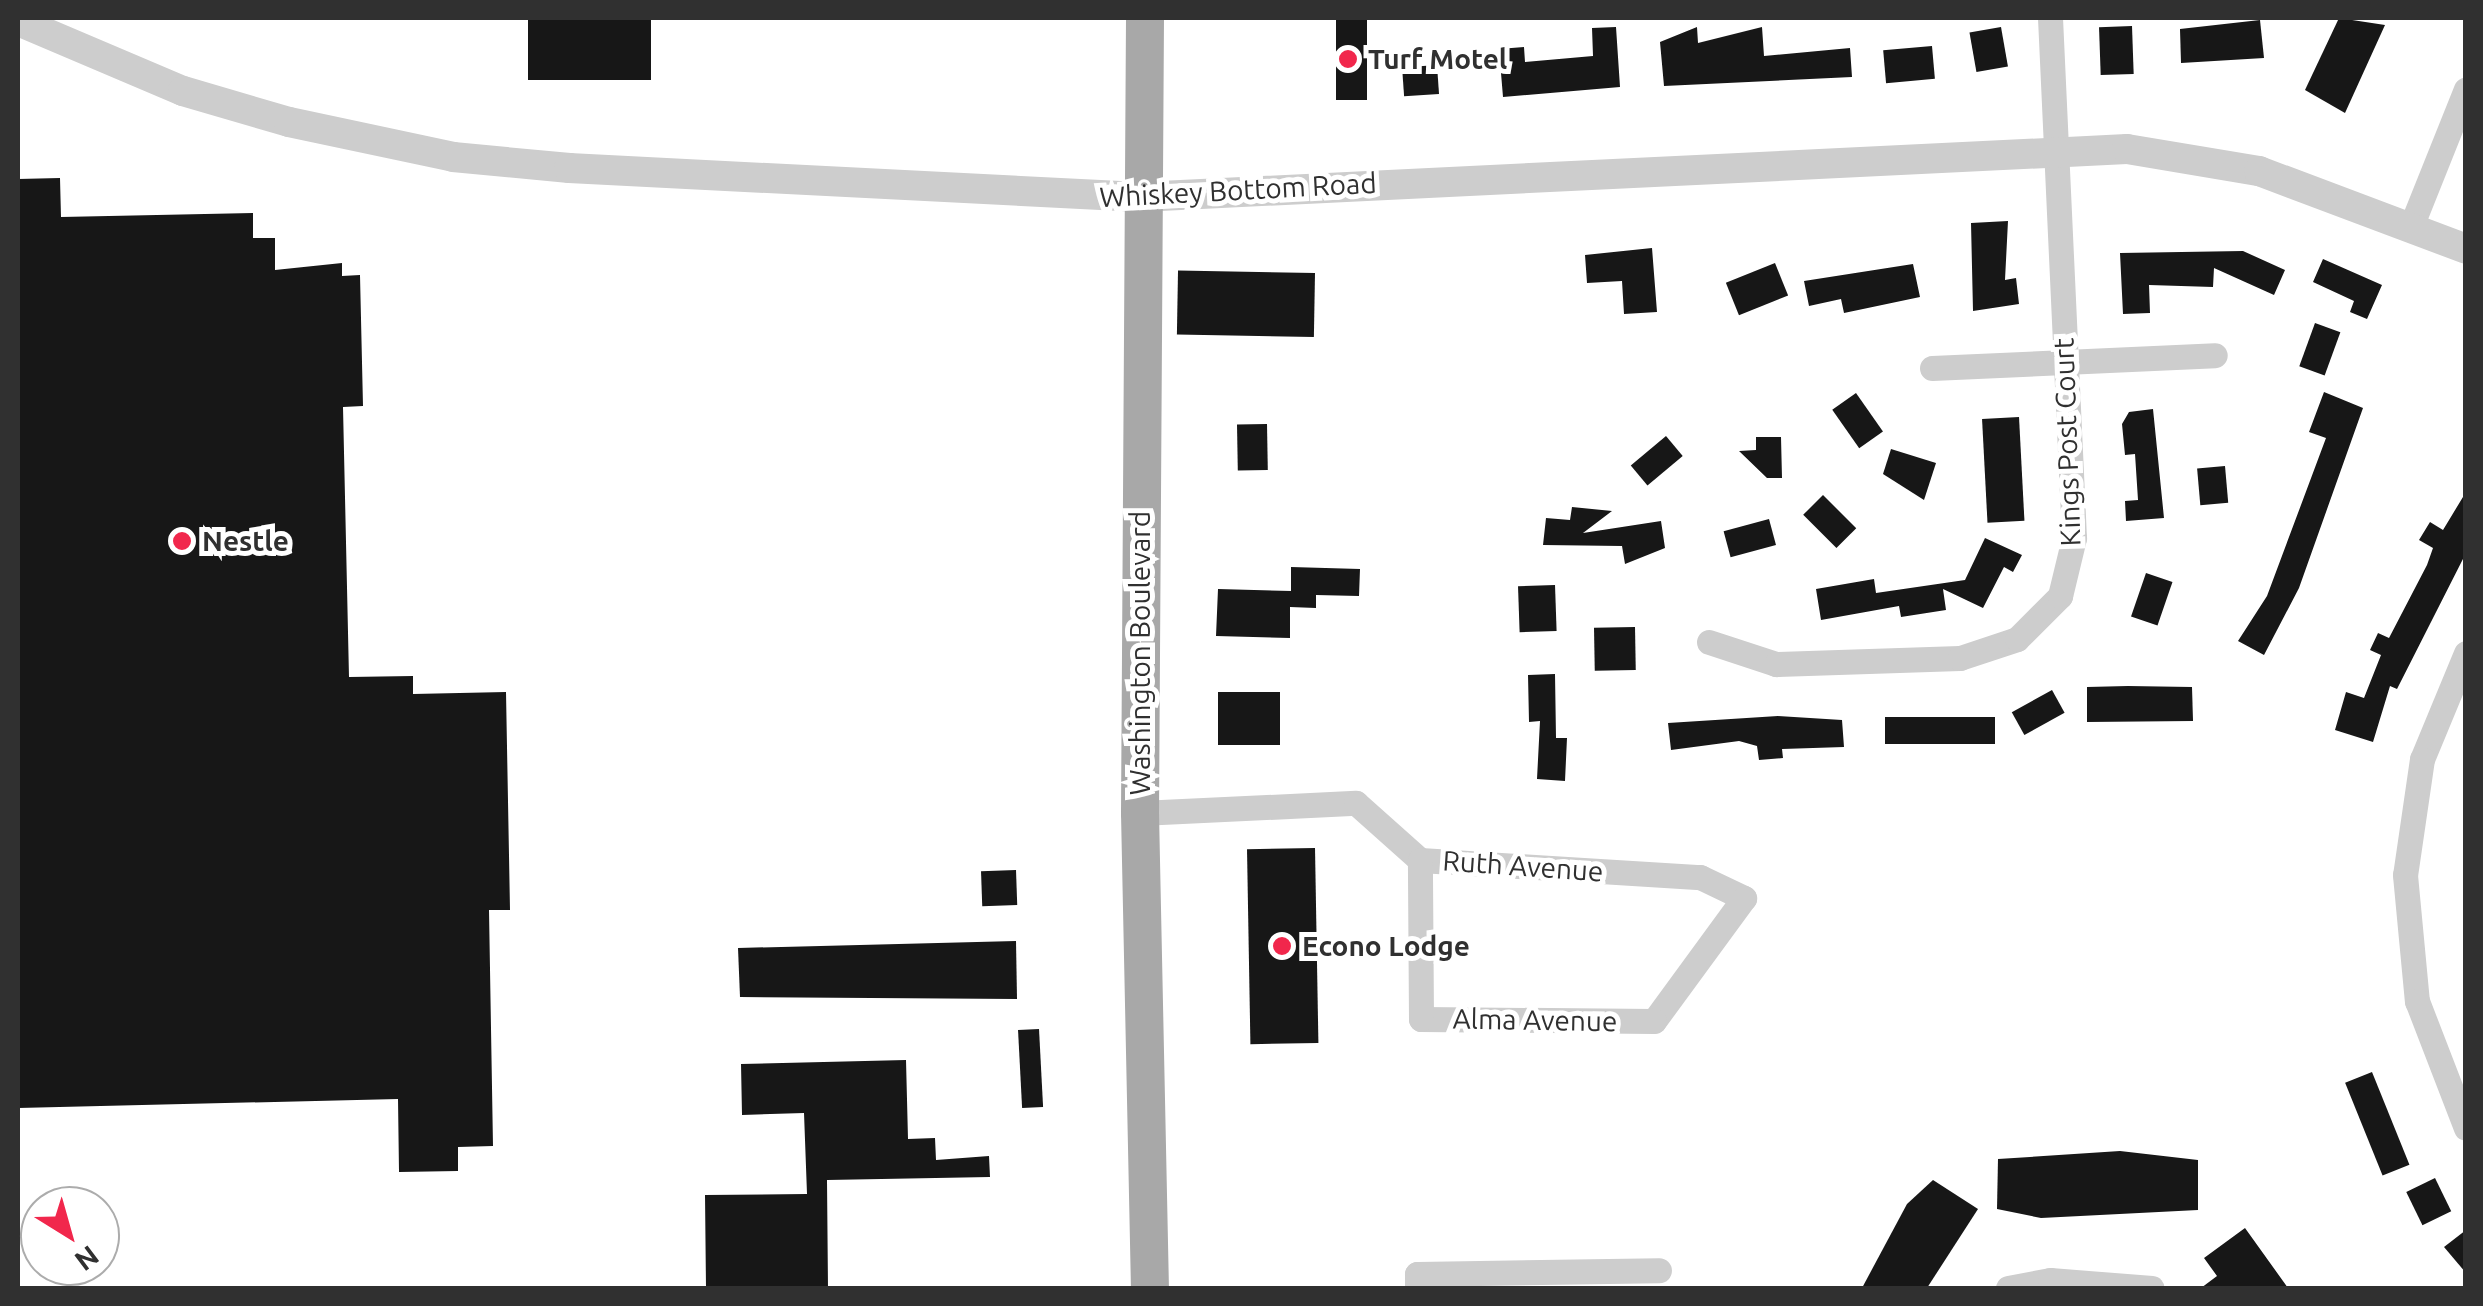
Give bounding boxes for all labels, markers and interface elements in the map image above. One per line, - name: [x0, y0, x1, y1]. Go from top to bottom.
- place label: Turf Motel: [1368, 42, 1507, 76]
- marker: Turf Motel: [1337, 48, 1359, 70]
- street label: Whiskey Bottom Road: [1099, 166, 1377, 214]
- street label: Kings Post Court: [2047, 337, 2087, 547]
- street label: Washington Boulevard: [1123, 511, 1157, 795]
- place label: Nestle: [202, 524, 289, 558]
- marker: Nestle: [171, 530, 193, 552]
- street label: Ruth Avenue: [1441, 844, 1605, 888]
- place label: Econo Lodge: [1302, 929, 1470, 963]
- marker: Econo Lodge: [1271, 935, 1293, 957]
- street label: Alma Avenue: [1452, 1002, 1618, 1038]
- north arrow: [20, 1186, 120, 1286]
- text: N: [69, 1240, 105, 1277]

